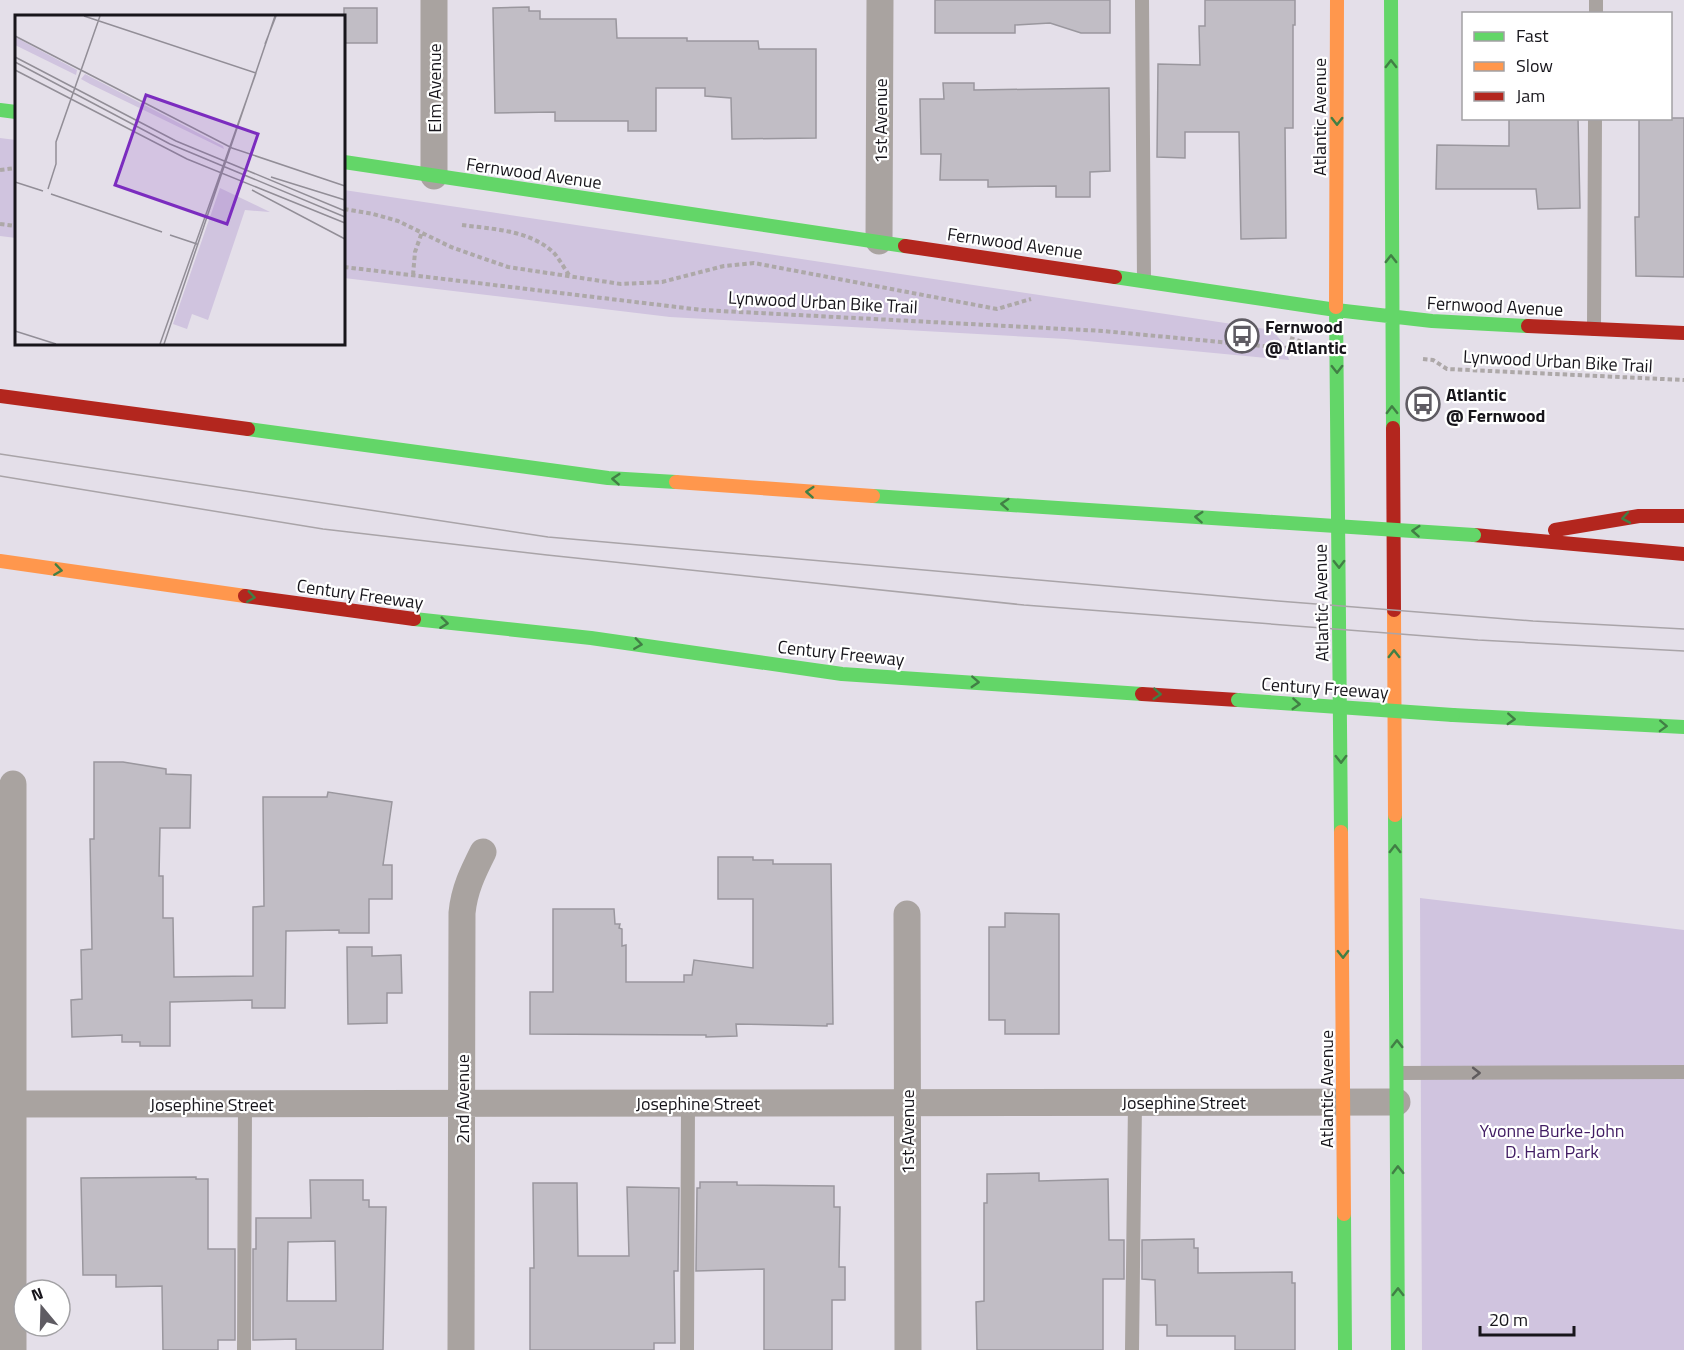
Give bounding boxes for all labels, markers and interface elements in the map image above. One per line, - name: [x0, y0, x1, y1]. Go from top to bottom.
- legend: [1462, 12, 1672, 120]
- inset map: [15, 15, 345, 345]
- text: Fast: [1516, 22, 1549, 49]
- street label: Elm Avenue: [421, 43, 448, 133]
- text: Slow: [1516, 52, 1553, 79]
- street label: Atlantic Avenue: [1306, 58, 1333, 176]
- one-way arrow: [1385, 59, 1397, 68]
- street label: 1st Avenue: [867, 78, 894, 164]
- text: Jam: [1516, 82, 1545, 109]
- one-way arrow: [1331, 117, 1343, 126]
- street label: Fernwood Avenue: [465, 150, 603, 196]
- street label: Fernwood Avenue: [946, 220, 1084, 266]
- one-way arrow: [1385, 254, 1397, 263]
- street label: Lynwood Urban Bike Trail: [727, 284, 919, 320]
- street label: Fernwood Avenue: [1426, 289, 1564, 323]
- place label: Fernwood @ Atlantic: [1265, 313, 1347, 361]
- bus stop icon: Fernwood @ Atlantic: [1224, 318, 1260, 354]
- street label: Lynwood Urban Bike Trail: [1462, 343, 1654, 379]
- one-way arrow: [1331, 364, 1343, 373]
- place label: Atlantic @ Fernwood: [1446, 381, 1545, 429]
- bus stop icon: Atlantic @ Fernwood: [1405, 386, 1441, 422]
- one-way arrow: [1386, 405, 1398, 414]
- one-way arrow: [611, 473, 620, 486]
- one-way arrow: [806, 485, 815, 498]
- one-way arrow: [1000, 498, 1009, 511]
- one-way arrow: [1195, 511, 1204, 524]
- one-way arrow: [1621, 511, 1631, 524]
- one-way arrow: [1411, 525, 1420, 538]
- street label: Atlantic Avenue: [1306, 544, 1336, 662]
- one-way arrow: [1333, 559, 1345, 568]
- one-way arrow: [53, 564, 62, 576]
- street label: Century Freeway: [295, 572, 425, 616]
- one-way arrow: [246, 591, 256, 603]
- one-way arrow: [440, 616, 449, 629]
- street label: Century Freeway: [776, 633, 906, 673]
- one-way arrow: [633, 638, 643, 650]
- one-way arrow: [1388, 649, 1400, 658]
- street label: Century Freeway: [1260, 670, 1390, 706]
- one-way arrow: [971, 676, 980, 689]
- one-way arrow: [1152, 687, 1161, 700]
- one-way arrow: [1292, 697, 1301, 710]
- one-way arrow: [1507, 712, 1516, 725]
- one-way arrow: [1658, 720, 1667, 733]
- one-way arrow: [1335, 754, 1347, 763]
- one-way arrow: [1389, 844, 1401, 853]
- one-way arrow: [1336, 949, 1349, 958]
- street label: Atlantic Avenue: [1313, 1030, 1340, 1148]
- one-way arrow: [1390, 1039, 1403, 1048]
- street label: 2nd Avenue: [449, 1054, 476, 1144]
- one-way arrow: [1472, 1067, 1481, 1079]
- street label: 1st Avenue: [894, 1089, 921, 1175]
- street label: Josephine Street: [1122, 1089, 1247, 1116]
- street label: Josephine Street: [636, 1090, 761, 1117]
- street label: Josephine Street: [150, 1091, 275, 1118]
- park label: Yvonne Burke-John D. Ham Park: [1480, 1117, 1625, 1165]
- one-way arrow: [1392, 1165, 1404, 1174]
- north arrow: [12, 1278, 72, 1338]
- text: N: [28, 1281, 46, 1307]
- one-way arrow: [1392, 1287, 1404, 1296]
- scale bar: [1480, 1299, 1574, 1337]
- text: 20 m: [1489, 1306, 1528, 1333]

